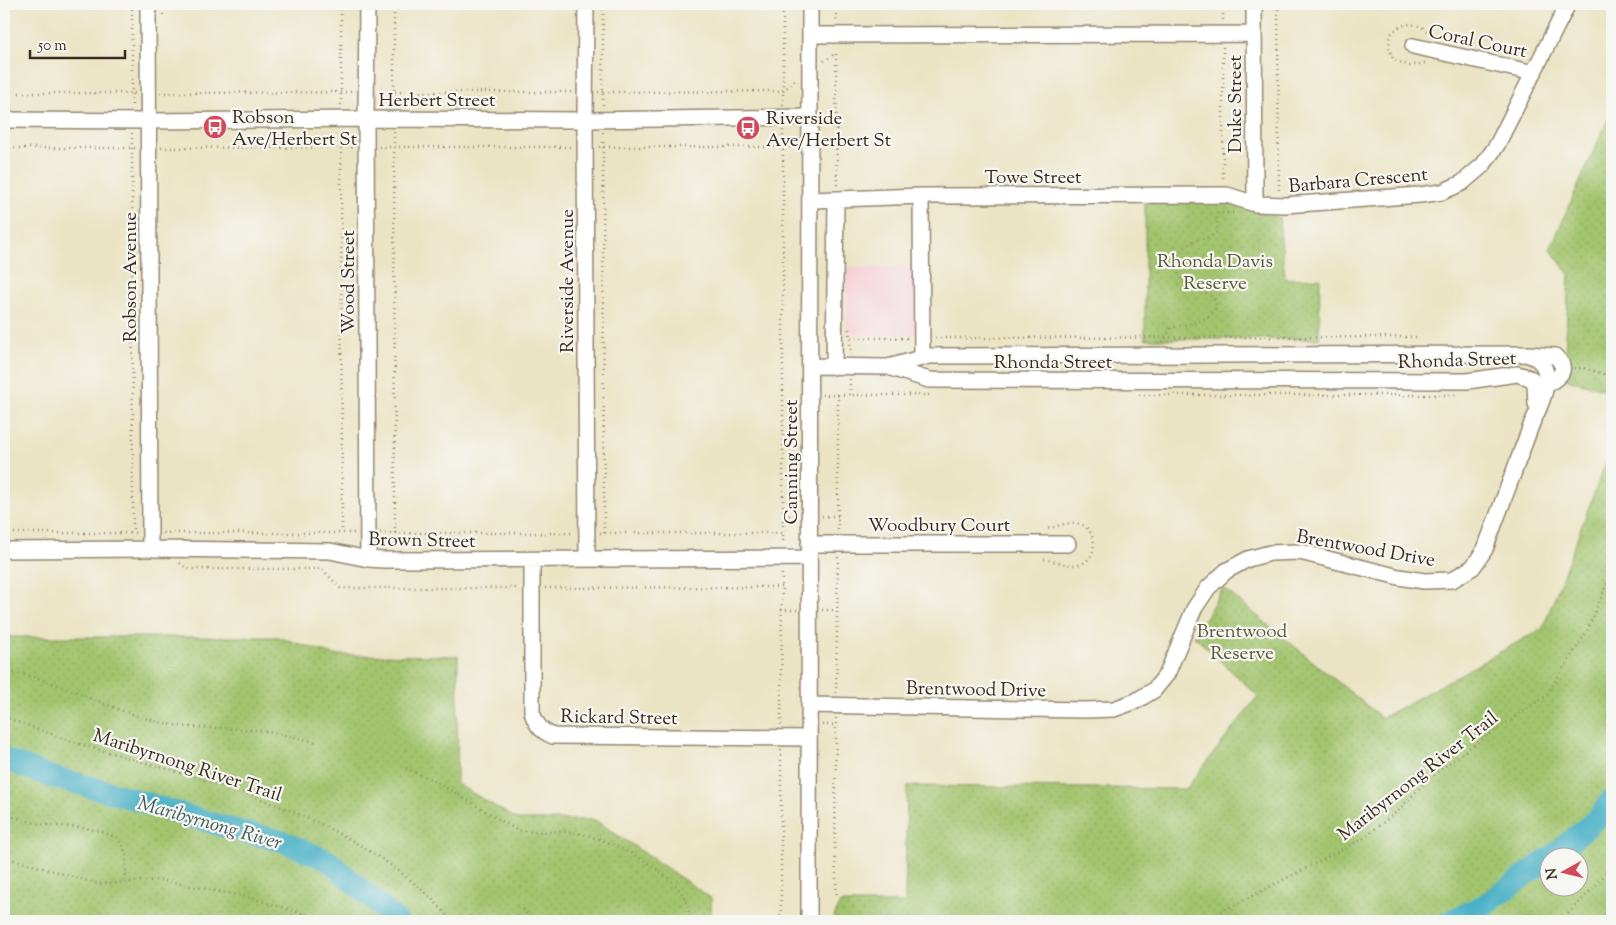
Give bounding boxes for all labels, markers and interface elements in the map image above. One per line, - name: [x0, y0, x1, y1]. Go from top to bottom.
- street label: Coral Court: [1426, 19, 1530, 66]
- scale bar: [30, 28, 125, 60]
- text: 50 m: [37, 36, 67, 57]
- street label: Duke Street: [1223, 55, 1250, 153]
- street label: Herbert Street: [379, 88, 496, 115]
- place label: Robson Ave/Herbert St: [232, 105, 358, 154]
- place label: Riverside Ave/Herbert St: [766, 106, 892, 155]
- bus stop icon: Robson Ave/Herbert St: [202, 114, 228, 140]
- bus stop icon: Riverside Ave/Herbert St: [735, 115, 761, 141]
- street label: Barbara Crescent: [1287, 162, 1429, 201]
- street label: Towe Street: [984, 165, 1082, 192]
- street label: Riverside Avenue: [555, 209, 582, 353]
- street label: Robson Avenue: [118, 212, 145, 342]
- street label: Wood Street: [336, 230, 363, 334]
- park label: Rhonda Davis Reserve: [1157, 249, 1273, 298]
- street label: Rhonda Street: [1397, 346, 1517, 377]
- street label: Rhonda Street: [994, 350, 1113, 377]
- street label: Canning Street: [779, 399, 806, 525]
- street label: Woodbury Court: [868, 513, 1011, 540]
- street label: Brentwood Drive: [1294, 524, 1437, 575]
- street label: Brown Street: [368, 527, 476, 556]
- park label: Brentwood Reserve: [1197, 619, 1288, 668]
- street label: Brentwood Drive: [906, 676, 1047, 705]
- street label: Rickard Street: [560, 704, 678, 733]
- street label: Maribyrnong River Trail: [1333, 706, 1505, 848]
- street label: Maribyrnong River Trail: [89, 723, 285, 810]
- water label: Maribyrnong River: [134, 790, 285, 859]
- north arrow: [1538, 848, 1588, 898]
- text: N: [1542, 867, 1564, 880]

